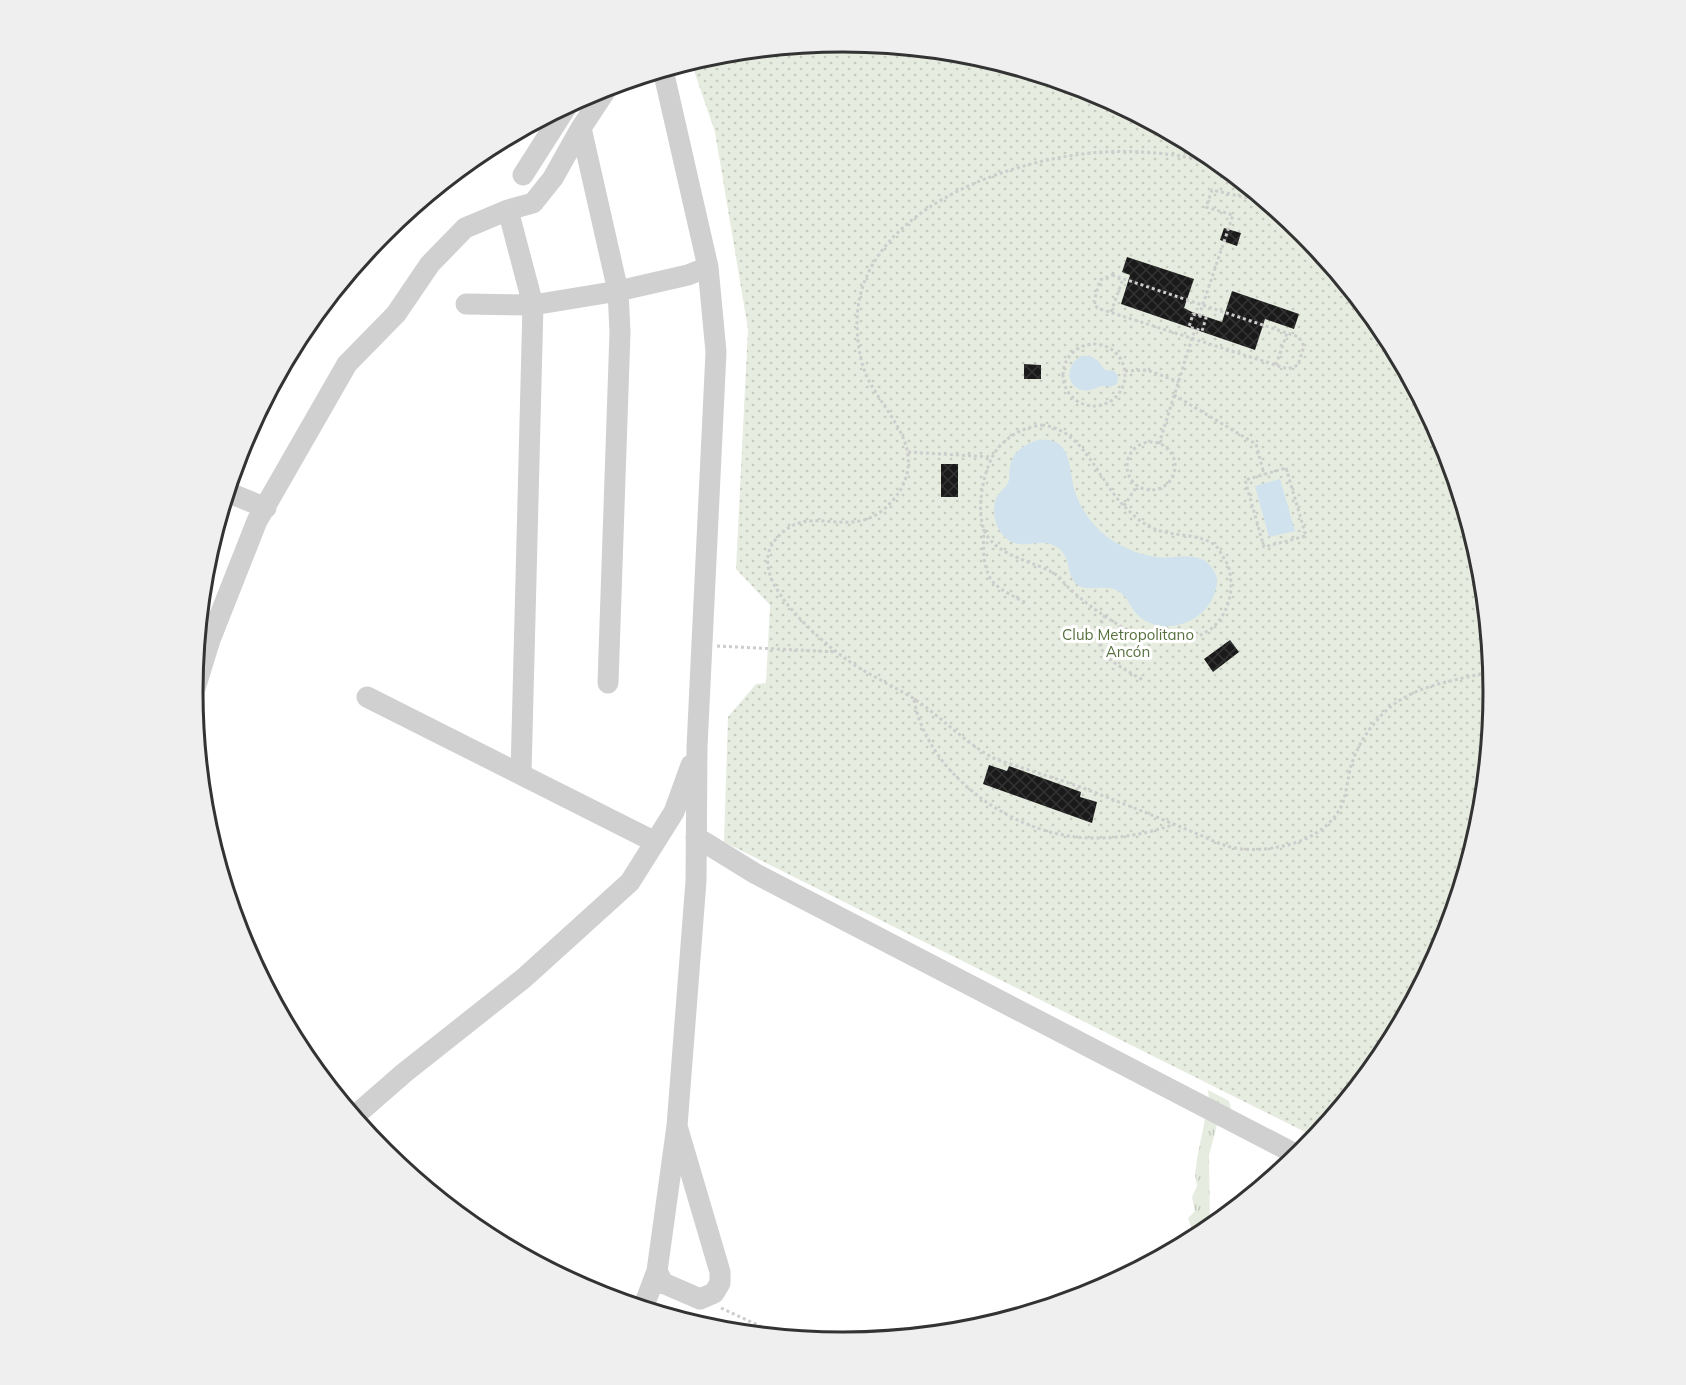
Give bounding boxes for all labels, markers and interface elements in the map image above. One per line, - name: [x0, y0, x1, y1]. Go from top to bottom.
- park label: Club Metropolitano Ancón: [1062, 625, 1194, 661]

